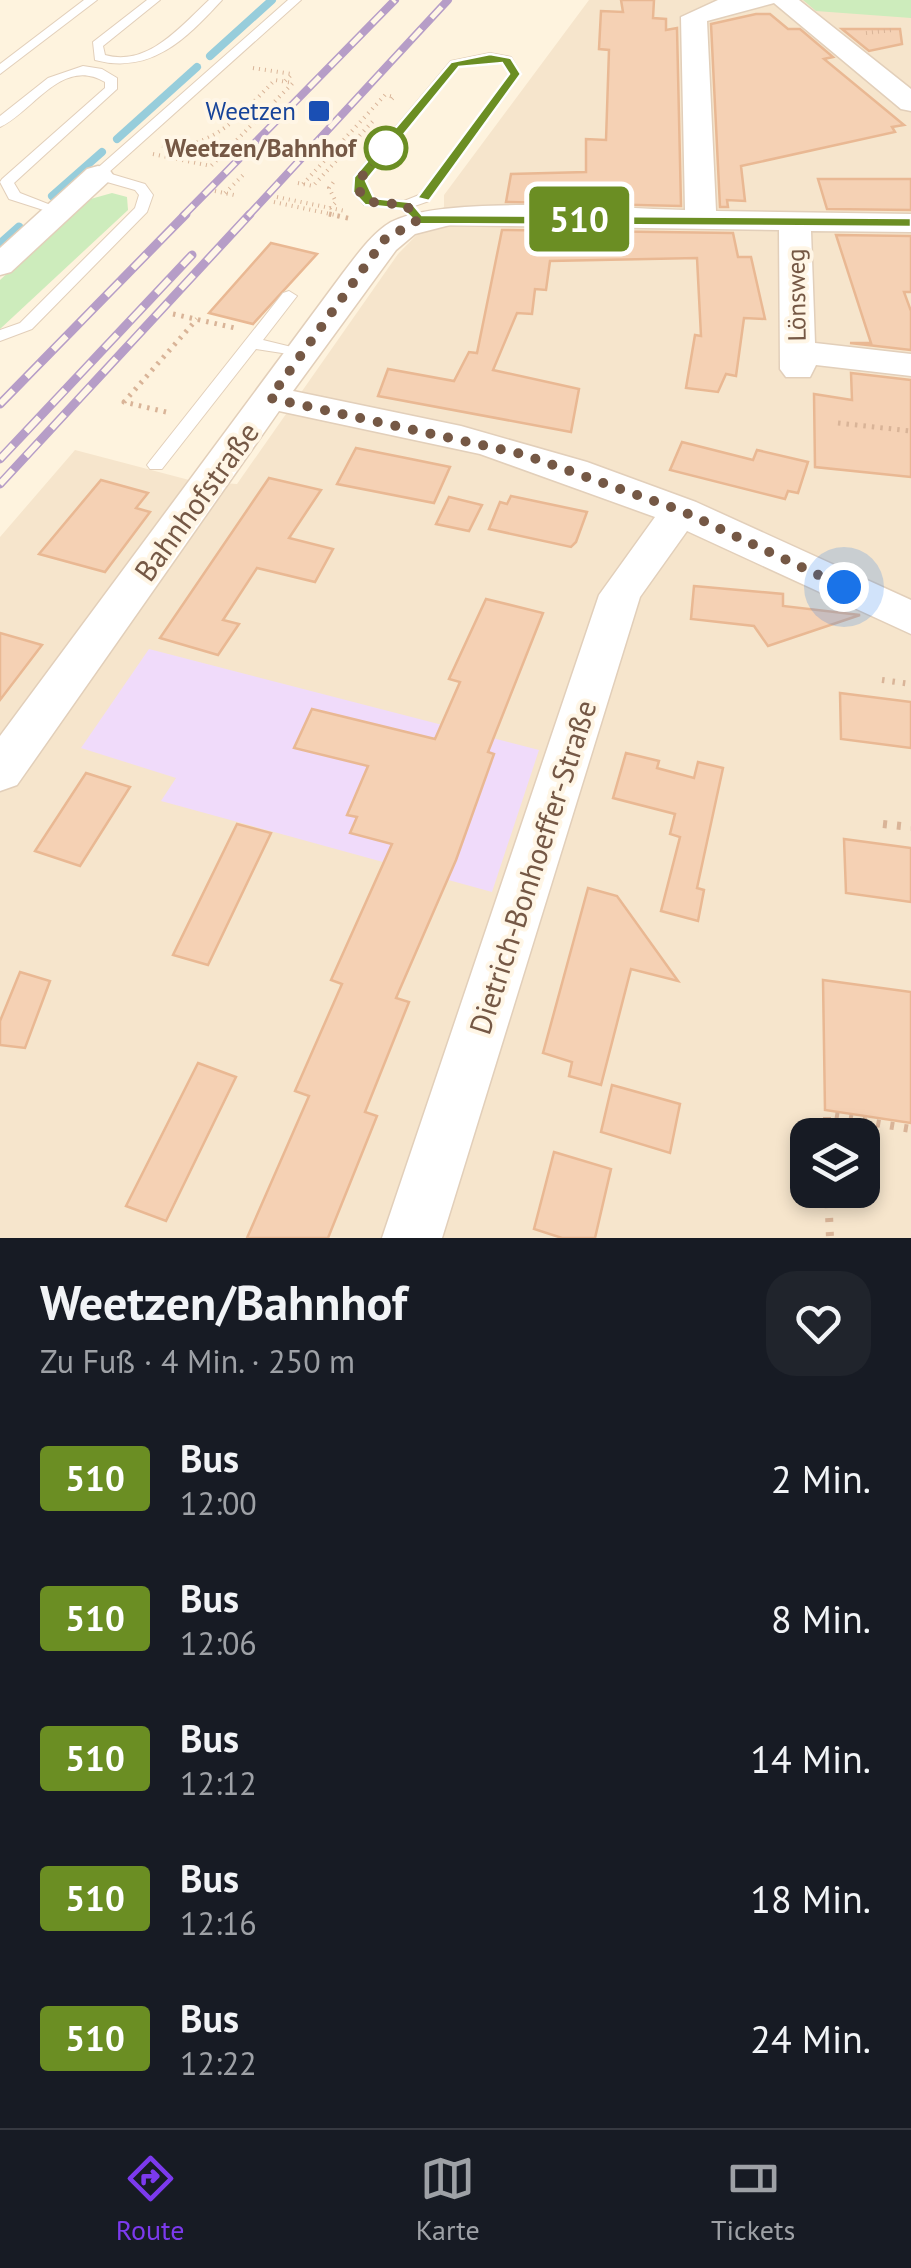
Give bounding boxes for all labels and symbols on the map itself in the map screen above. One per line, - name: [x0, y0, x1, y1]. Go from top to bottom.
- place label: Weetzen: [206, 95, 296, 127]
- marker: Weetzen: [306, 98, 332, 124]
- marker: Weetzen/Bahnhof: [365, 127, 407, 169]
- place label: Weetzen/Bahnhof: [165, 132, 358, 164]
- line badge: 510: [522, 186, 636, 252]
- street label: Lönsweg: [779, 248, 813, 342]
- street label: Bahnhofstraße: [125, 414, 267, 588]
- your location: [819, 562, 869, 612]
- street label: Dietrich-Bonhoeffer-Straße: [460, 695, 604, 1039]

